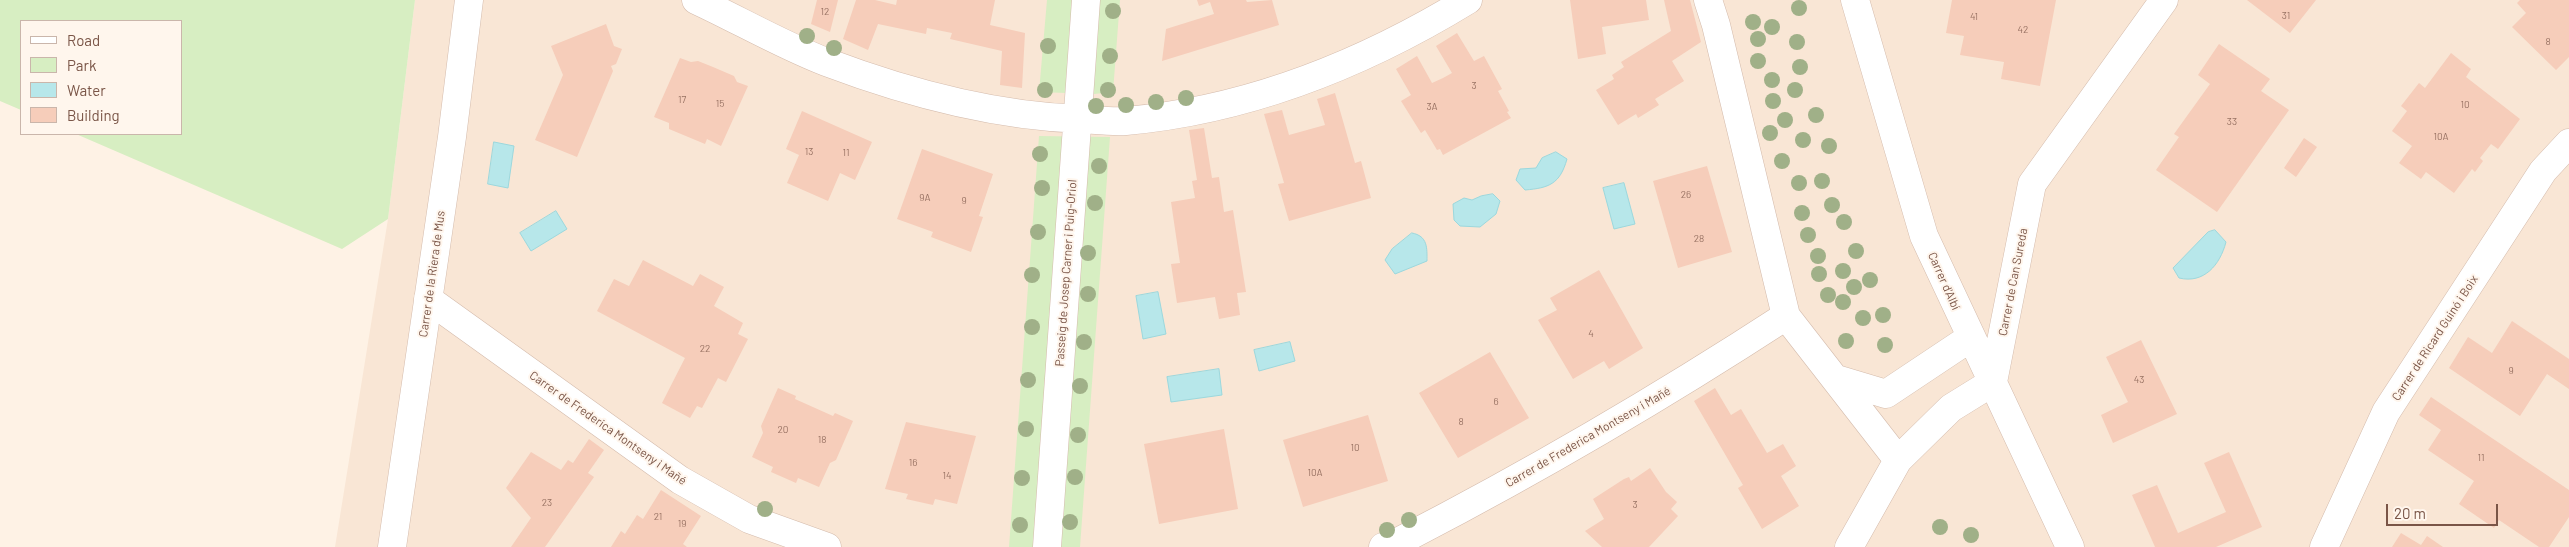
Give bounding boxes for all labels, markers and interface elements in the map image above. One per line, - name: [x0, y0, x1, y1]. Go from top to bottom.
- house number: 12: [821, 6, 829, 18]
- house number: 31: [2282, 10, 2290, 22]
- house number: 41: [1970, 11, 1978, 23]
- legend: [20, 20, 182, 135]
- house number: 42: [2018, 24, 2028, 36]
- text: Road: [67, 31, 100, 49]
- house number: 8: [2545, 36, 2551, 48]
- text: Park: [67, 56, 96, 74]
- house number: 3: [1471, 80, 1477, 92]
- text: Water: [67, 81, 106, 99]
- house number: 17: [678, 94, 686, 106]
- house number: 15: [716, 98, 724, 110]
- house number: 10: [2460, 99, 2470, 111]
- house number: 3A: [1426, 101, 1438, 113]
- text: Building: [67, 106, 120, 124]
- house number: 33: [2227, 116, 2237, 128]
- house number: 10A: [2433, 131, 2449, 143]
- house number: 13: [805, 146, 813, 158]
- house number: 11: [842, 147, 850, 159]
- street label: Passeig de Josep Carner i Puig-Oriol: [1052, 179, 1080, 367]
- house number: 26: [1681, 189, 1691, 201]
- house number: 9A: [919, 192, 931, 204]
- house number: 9: [961, 195, 967, 207]
- street label: Carrer de la Riera de Mus: [416, 210, 448, 338]
- street label: Carrer de Can Sureda: [1995, 227, 2031, 337]
- house number: 28: [1694, 233, 1704, 245]
- street label: Carrer d'Albí: [1925, 250, 1963, 312]
- street label: Carrer de Ricard Guinó i Boix: [2389, 272, 2481, 404]
- house number: 4: [1588, 328, 1594, 340]
- house number: 22: [700, 343, 710, 355]
- house number: 9: [2508, 365, 2514, 377]
- street label: Carrer de Frederica Montseny i Mañé: [527, 368, 689, 488]
- house number: 43: [2134, 374, 2144, 386]
- street label: Carrer de Frederica Montseny i Mañé: [1503, 384, 1673, 490]
- house number: 6: [1493, 396, 1499, 408]
- house number: 8: [1458, 416, 1464, 428]
- house number: 20: [777, 424, 789, 436]
- house number: 18: [818, 434, 826, 446]
- house number: 10: [1350, 442, 1360, 454]
- house number: 11: [2477, 452, 2485, 464]
- house number: 16: [909, 457, 917, 469]
- house number: 10A: [1307, 467, 1323, 479]
- house number: 14: [942, 470, 952, 482]
- scale bar: [2389, 494, 2502, 526]
- house number: 23: [542, 497, 552, 509]
- house number: 3: [1632, 499, 1638, 511]
- text: 20 m: [2394, 504, 2426, 522]
- house number: 21: [654, 511, 662, 523]
- house number: 19: [678, 518, 686, 530]

